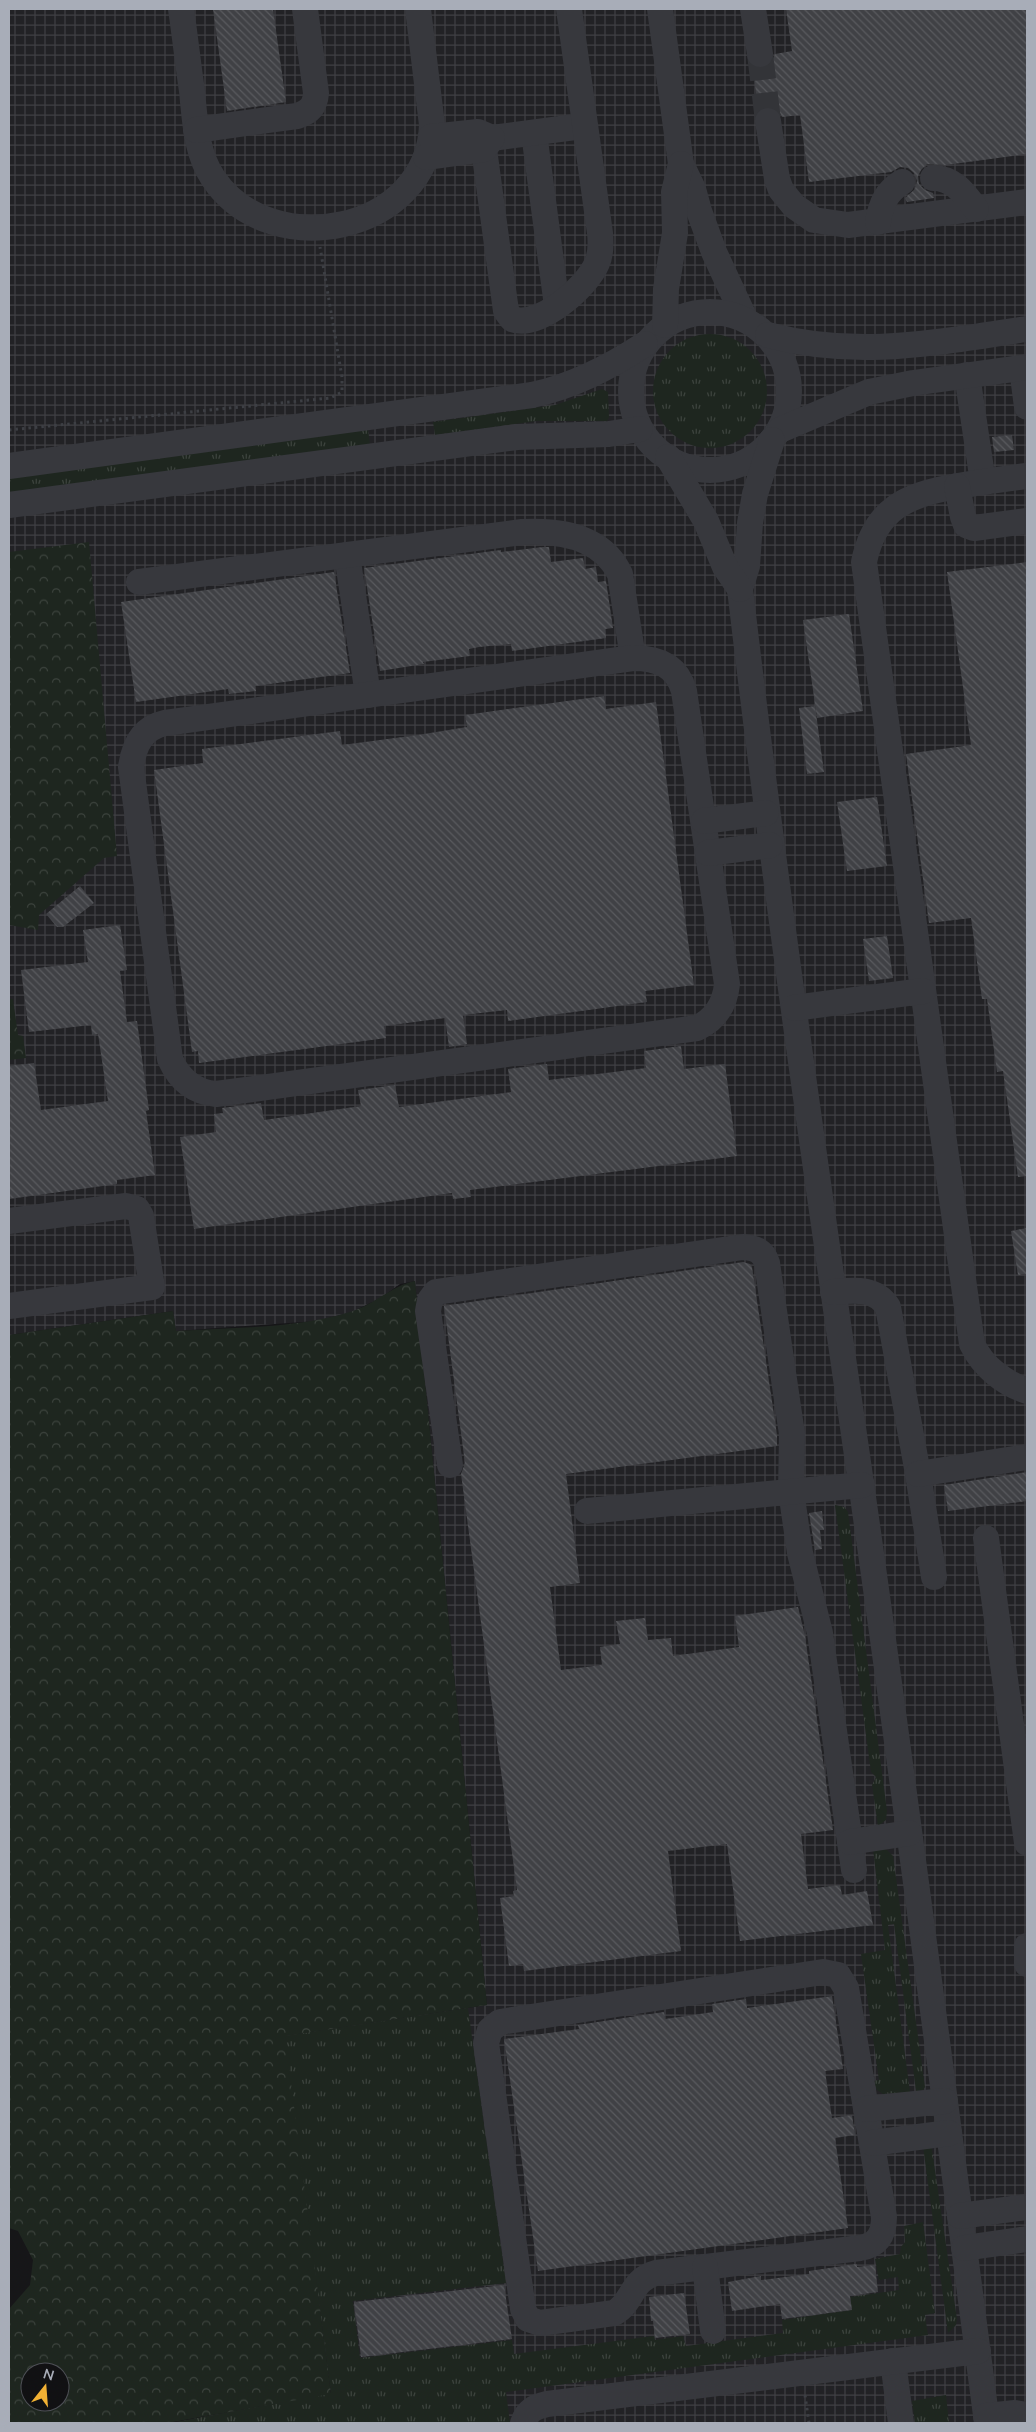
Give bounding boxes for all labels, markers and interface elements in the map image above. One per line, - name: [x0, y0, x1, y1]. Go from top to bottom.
- north arrow: [20, 2362, 70, 2412]
- text: N: [41, 2364, 56, 2385]

